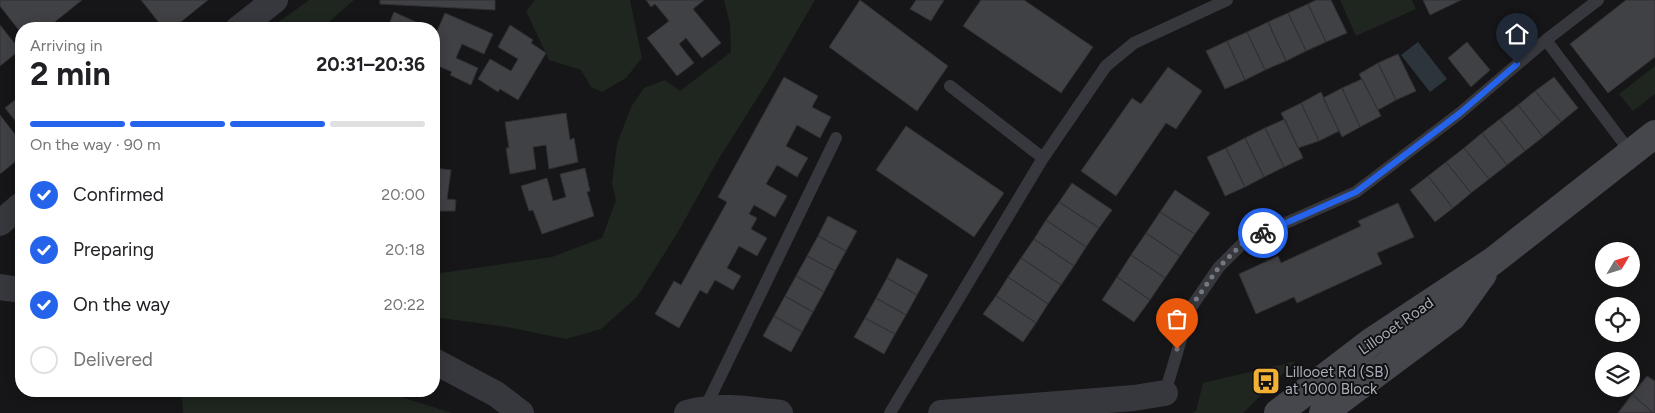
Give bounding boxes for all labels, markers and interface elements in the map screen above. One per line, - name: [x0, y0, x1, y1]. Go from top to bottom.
- pin: [1496, 13, 1538, 64]
- icon: home: [1503, 20, 1531, 48]
- text: Arriving in: [30, 36, 102, 55]
- text: 20:31–20:36: [316, 53, 425, 76]
- text: 2 min: [30, 55, 111, 93]
- text: On the way · 90 m: [30, 135, 161, 154]
- icon: check: [30, 181, 58, 209]
- text: Confirmed: [73, 183, 164, 206]
- text: 20:00: [381, 185, 425, 204]
- courier: [1238, 208, 1288, 258]
- icon: bike: [1249, 219, 1277, 247]
- icon: check: [30, 236, 58, 264]
- text: Preparing: [73, 238, 154, 261]
- text: 20:18: [385, 240, 425, 259]
- north arrow: [1595, 242, 1640, 288]
- map controls: [1595, 242, 1640, 397]
- icon: check: [30, 291, 58, 319]
- text: On the way: [73, 293, 170, 316]
- street label: Lillooet Road: [1355, 294, 1437, 358]
- text: 20:22: [384, 295, 425, 314]
- button: locate: [1595, 297, 1640, 342]
- pin: [1156, 298, 1198, 349]
- icon: bag: [1163, 305, 1191, 333]
- text: Delivered: [73, 348, 153, 371]
- button: layers: [1595, 352, 1640, 397]
- place label: Lillooet Rd (SB) at 1000 Block: [1285, 363, 1389, 398]
- bus stop icon: Lillooet Rd (SB) at 1000 Block: [1251, 366, 1281, 396]

